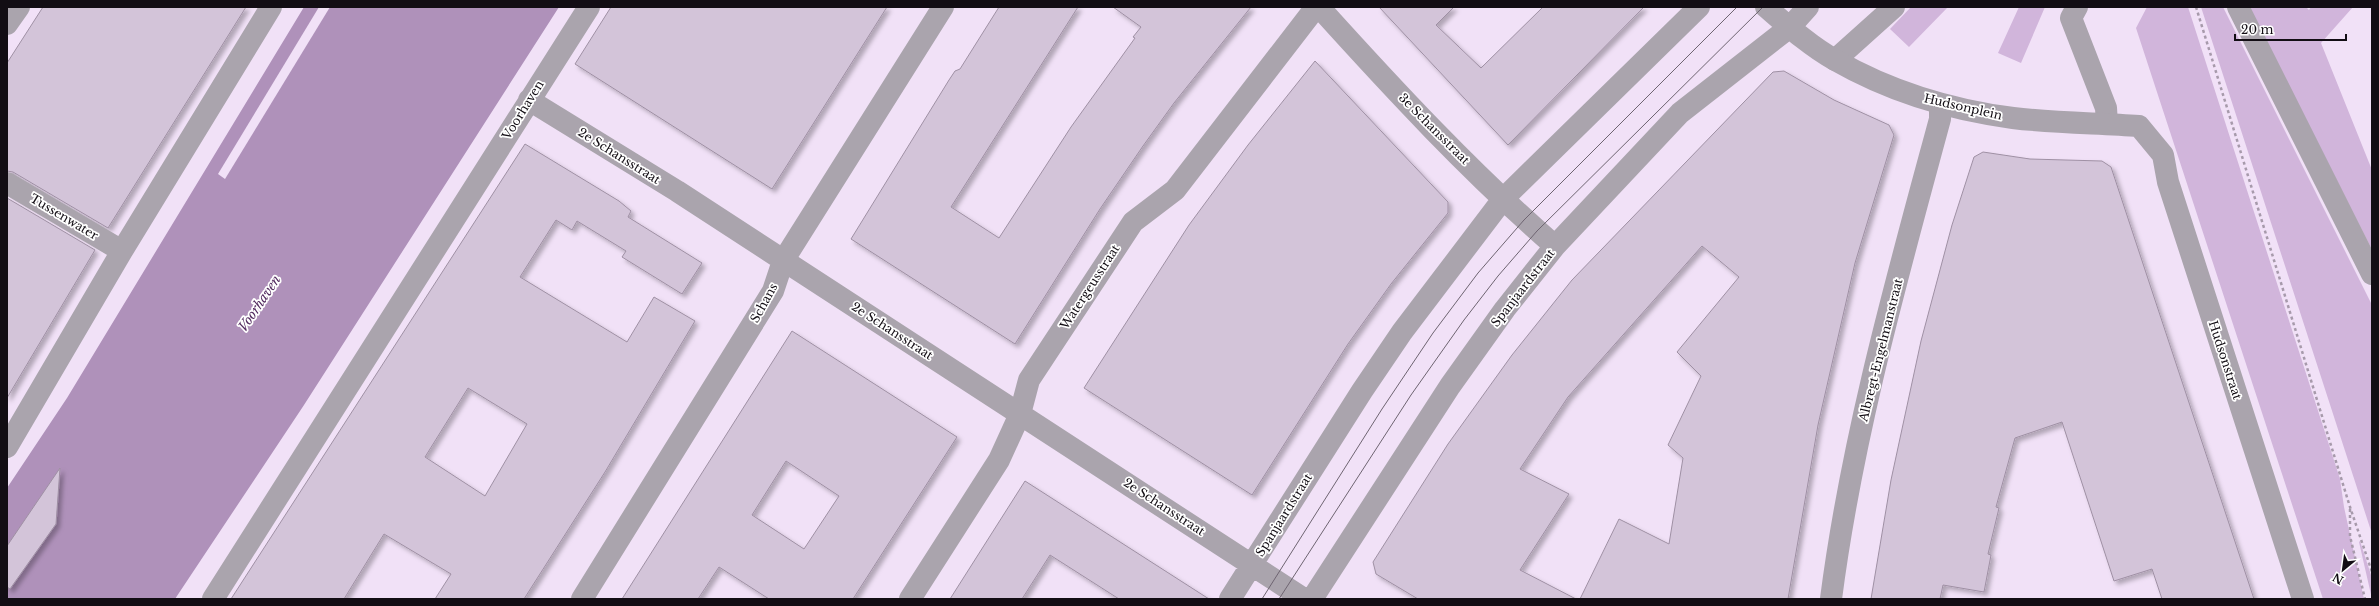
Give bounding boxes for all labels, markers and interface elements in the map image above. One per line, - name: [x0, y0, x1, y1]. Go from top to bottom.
- scale bar: [2235, 16, 2346, 42]
- text: 20 m: [2241, 22, 2273, 37]
- street label: Voorhaven: [498, 77, 547, 143]
- street label: 3e Schansstraat: [1396, 90, 1473, 168]
- street label: Hudsonplein: [1923, 90, 2004, 123]
- street label: 2e Schansstraat: [575, 124, 664, 187]
- street label: Tussenwater: [28, 190, 101, 243]
- street label: Watergeusstraat: [1056, 241, 1123, 333]
- street label: Spanjaardstraat: [1487, 245, 1558, 330]
- water label: Voorhaven: [234, 272, 284, 335]
- street label: Albregt-Engelmanstraat: [1855, 276, 1906, 424]
- street label: Schans: [747, 280, 780, 325]
- street label: 2e Schansstraat: [849, 299, 936, 363]
- street label: Hudsonstraat: [2206, 318, 2245, 402]
- street label: Spanjaardstraat: [1252, 470, 1315, 559]
- street label: 2e Schansstraat: [1121, 475, 1208, 539]
- north arrow: [2323, 550, 2363, 590]
- text: N: [2330, 570, 2346, 587]

